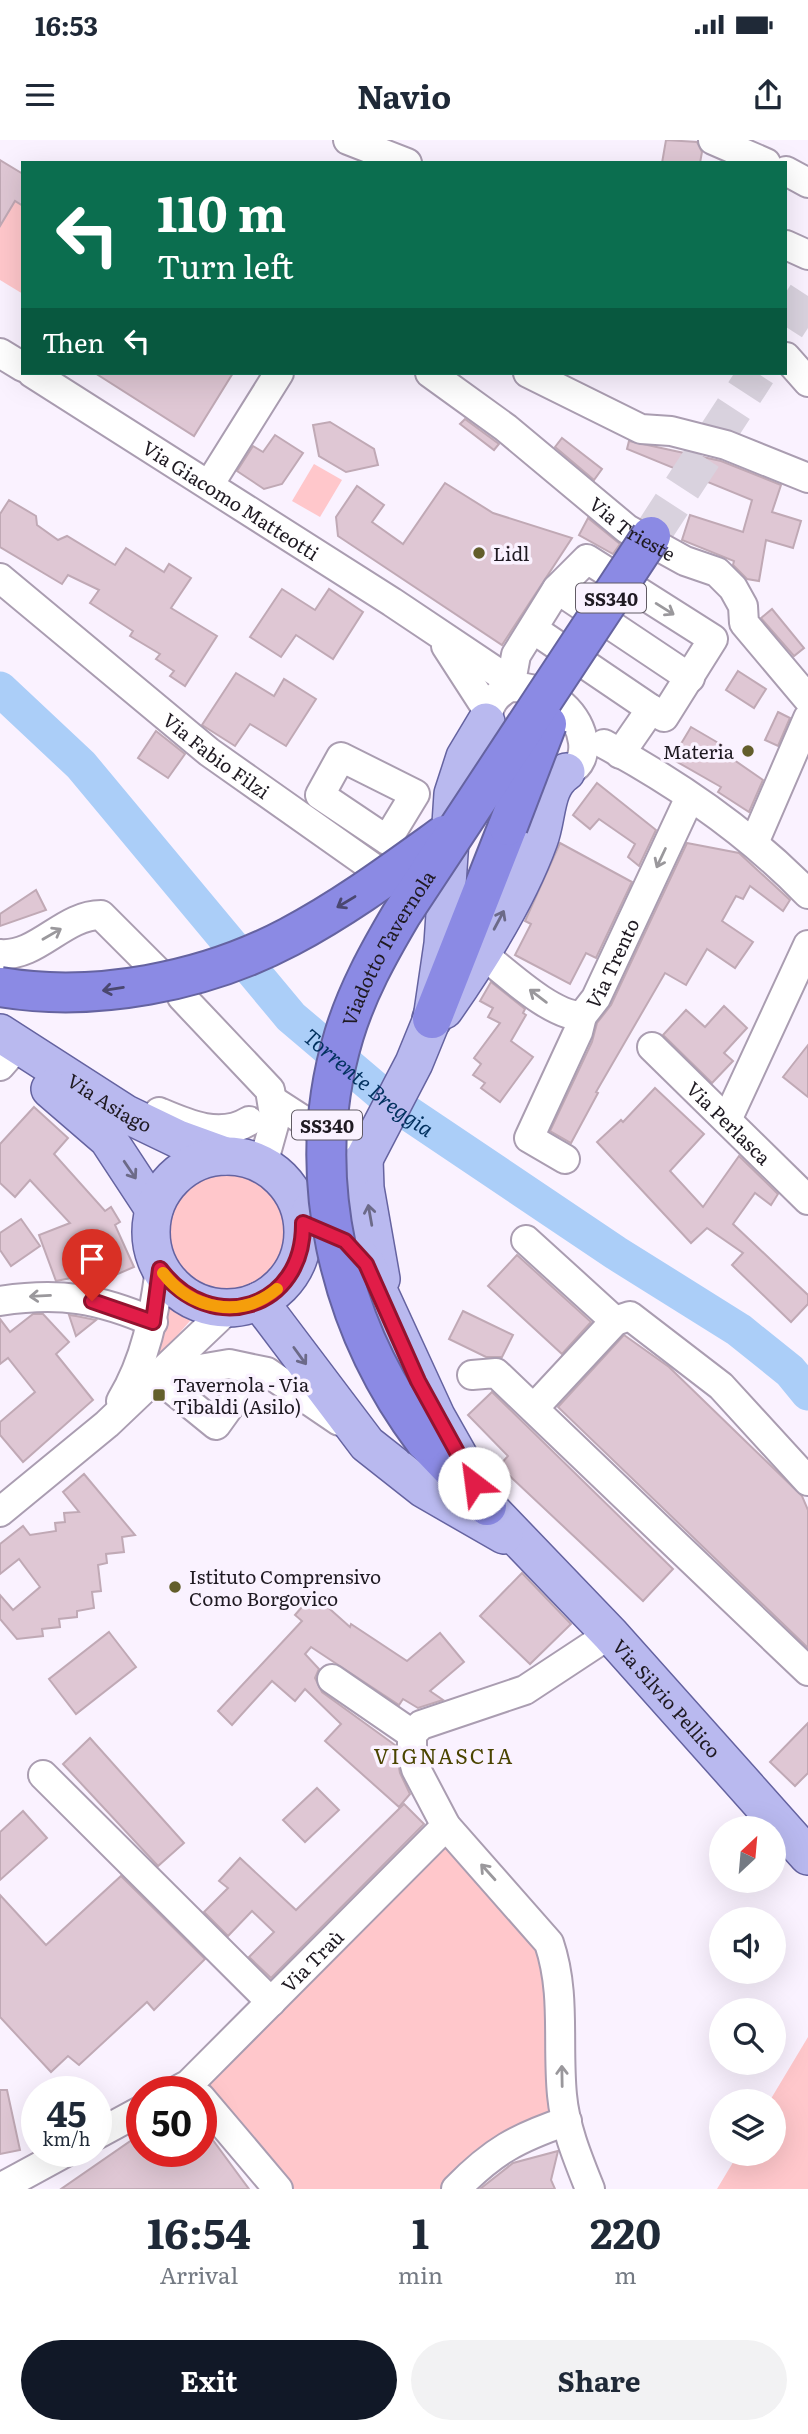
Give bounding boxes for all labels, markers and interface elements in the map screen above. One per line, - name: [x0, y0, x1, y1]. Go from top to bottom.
- text: 16:53: [35, 5, 98, 44]
- text: Navio: [357, 71, 451, 119]
- icon: menu: [21, 76, 59, 114]
- icon: share: [749, 76, 787, 114]
- text: 110 m: [157, 174, 286, 247]
- icon: left: [42, 189, 133, 280]
- text: Turn left: [157, 241, 294, 289]
- text: Then: [42, 322, 104, 361]
- icon: left: [118, 322, 156, 360]
- street label: Via Giacomo Matteotti: [137, 433, 325, 566]
- street label: Via Trieste: [584, 490, 681, 567]
- place label: Lidl: [493, 539, 529, 567]
- marker: Lidl: [471, 545, 487, 561]
- road number: SS340: [576, 584, 646, 612]
- one-way arrow: [655, 601, 674, 616]
- street label: Via Fabio Filzi: [157, 706, 276, 805]
- place label: Materia: [663, 737, 735, 765]
- marker: Materia: [740, 743, 756, 759]
- one-way arrow: [654, 847, 667, 868]
- street label: Viadotto Tavernola: [334, 864, 442, 1030]
- one-way arrow: [337, 896, 357, 910]
- one-way arrow: [493, 910, 506, 931]
- street label: Via Trento: [579, 913, 646, 1015]
- one-way arrow: [42, 927, 62, 941]
- one-way arrow: [102, 983, 125, 996]
- one-way arrow: [529, 988, 548, 1003]
- water label: Torrente Breggia: [298, 1020, 441, 1143]
- street label: Via Asiago: [62, 1066, 157, 1139]
- street label: Via Perlasca: [681, 1075, 778, 1171]
- road number: SS340: [292, 1110, 362, 1140]
- one-way arrow: [123, 1160, 137, 1179]
- one-way arrow: [363, 1204, 376, 1227]
- pin: [62, 1229, 122, 1301]
- icon: arrive: [73, 1240, 111, 1278]
- one-way arrow: [29, 1290, 52, 1303]
- one-way arrow: [292, 1346, 307, 1365]
- place label: Tavernola - Via Tibaldi (Asilo): [173, 1370, 310, 1420]
- marker: Tavernola - Via Tibaldi (Asilo): [151, 1387, 167, 1403]
- position arrow: [437, 1446, 511, 1520]
- place label: Istituto Comprensivo Como Borgovico: [189, 1562, 381, 1612]
- marker: Istituto Comprensivo Como Borgovico: [167, 1579, 183, 1595]
- street label: Via Silvio Pellico: [607, 1632, 728, 1764]
- district label: VIGNASCIA: [373, 1739, 515, 1770]
- north arrow: [709, 1816, 786, 1894]
- map controls: [709, 1816, 786, 2166]
- one-way arrow: [480, 1864, 497, 1881]
- button: sound: [709, 1907, 786, 1984]
- street label: Via Traù: [274, 1923, 350, 1998]
- button: search: [709, 1998, 786, 2075]
- one-way arrow: [555, 2065, 569, 2088]
- speed limit sign: 50: [126, 2076, 217, 2167]
- text: 45: [46, 2086, 87, 2138]
- button: layers: [709, 2089, 786, 2166]
- text: km/h: [43, 2125, 90, 2152]
- text: 16:54: [147, 2200, 251, 2262]
- text: 1: [412, 2200, 429, 2262]
- text: 220: [590, 2200, 661, 2262]
- text: Arrival: [160, 2257, 238, 2291]
- text: min: [398, 2257, 443, 2291]
- text: m: [614, 2257, 637, 2291]
- button: Exit: [21, 2340, 397, 2420]
- button: Share: [411, 2340, 787, 2420]

